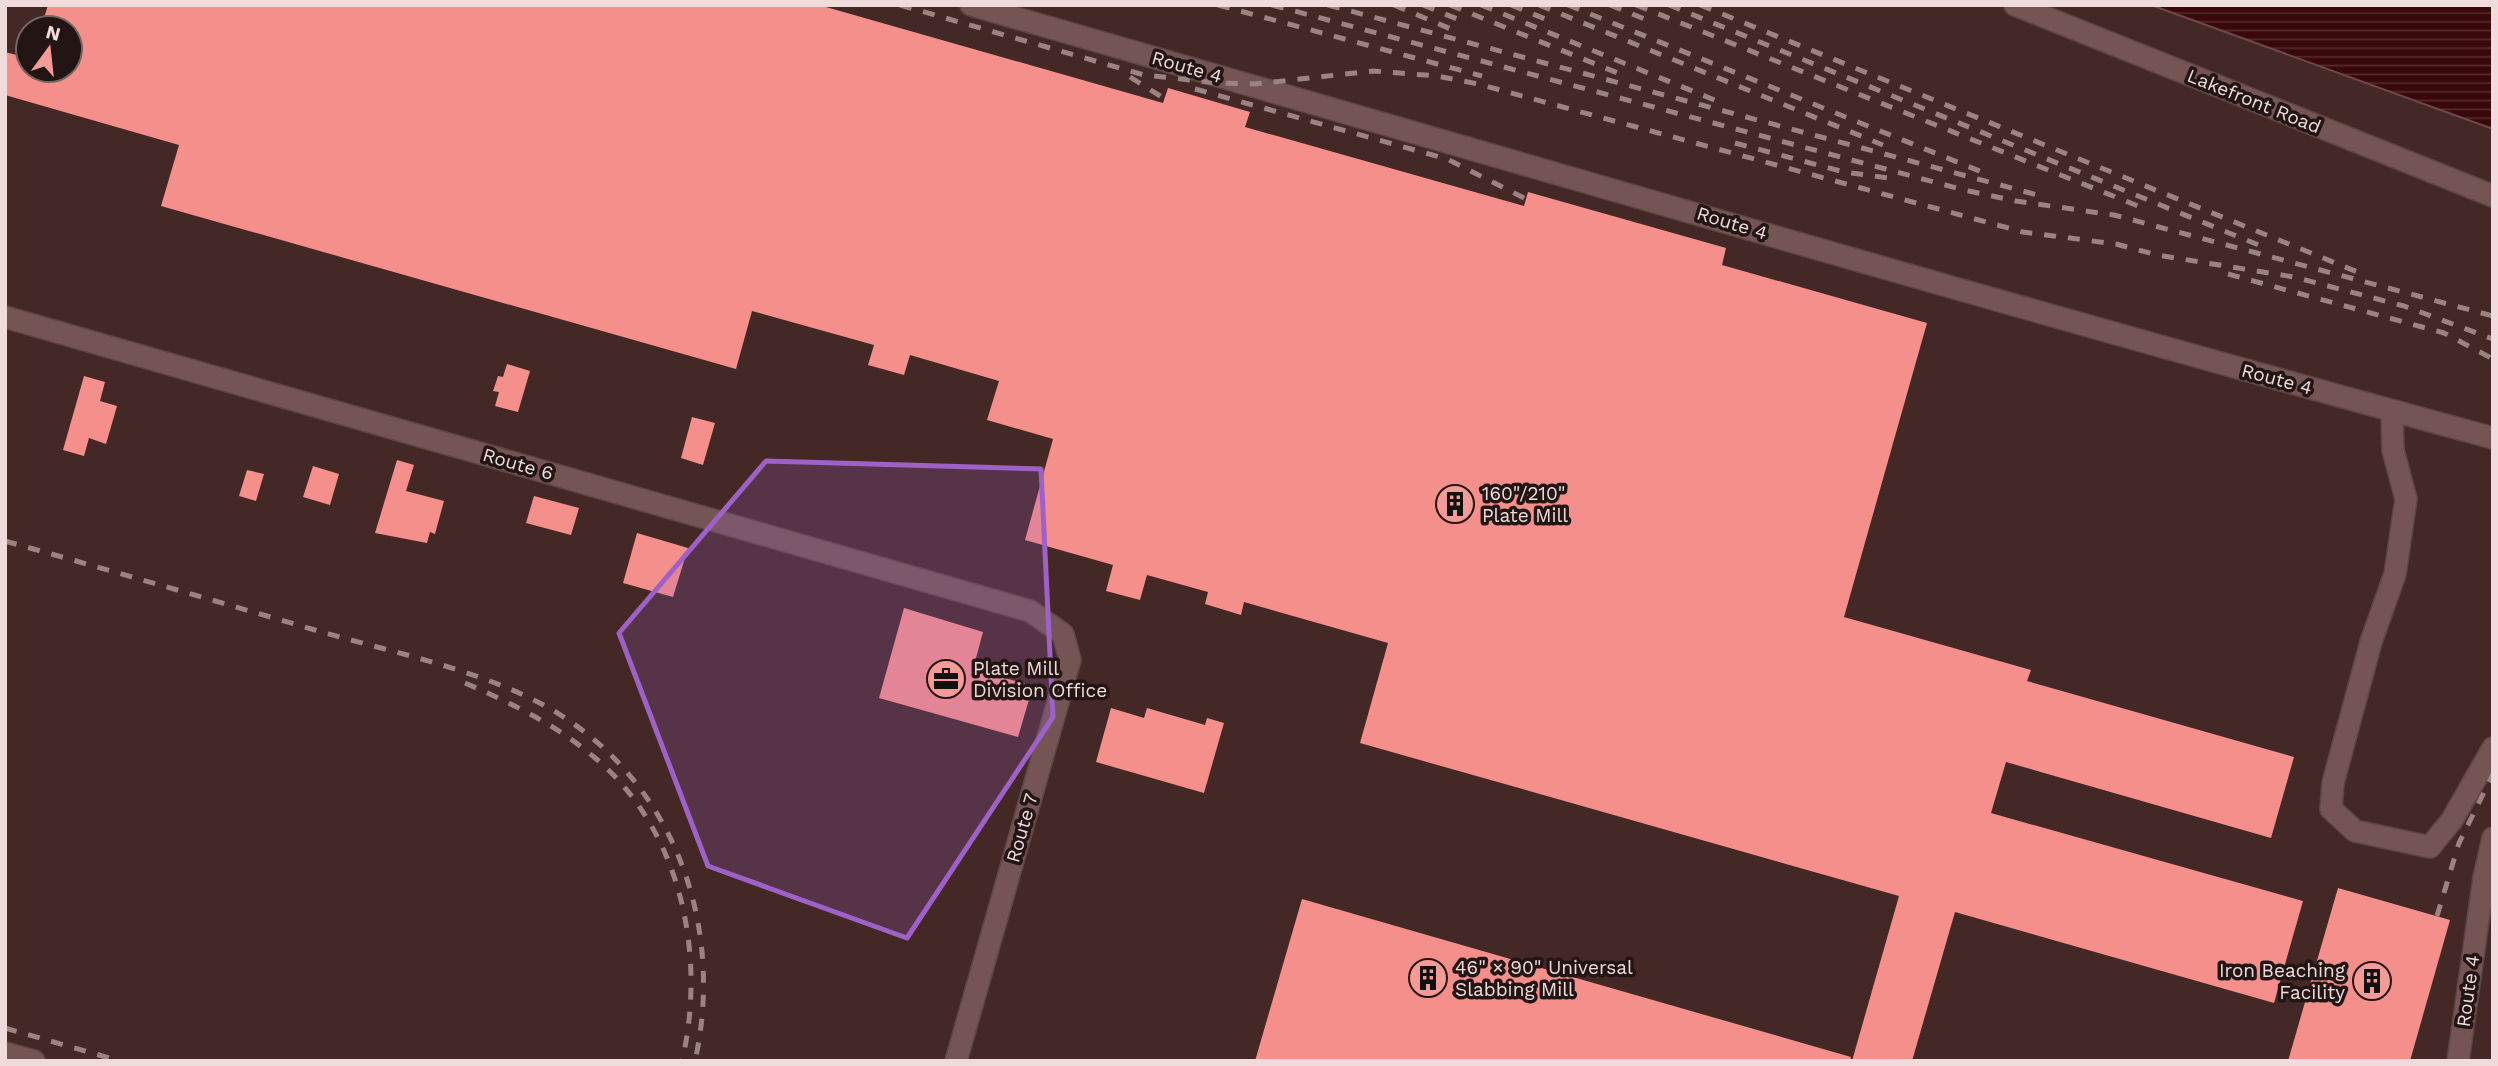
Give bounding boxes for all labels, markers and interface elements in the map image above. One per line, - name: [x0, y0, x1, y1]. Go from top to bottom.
- north arrow: [14, 14, 84, 84]
- text: N: [43, 20, 63, 46]
- street label: Route 4: [1149, 46, 1225, 88]
- street label: Lakefront Road: [2184, 64, 2324, 138]
- street label: Route 4: [1694, 201, 1770, 245]
- street label: Route 4: [2239, 359, 2315, 399]
- street label: Route 6: [480, 443, 556, 485]
- place label: 160"/210" Plate Mill: [1482, 482, 1568, 527]
- building icon: 160"/210" Plate Mill: [1434, 483, 1476, 525]
- place label: Plate Mill Division Office: [973, 657, 1107, 702]
- office icon: Plate Mill Division Office: [925, 658, 967, 700]
- street label: Route 7: [1001, 791, 1043, 865]
- street label: Route 4: [2452, 954, 2484, 1028]
- place label: 46" × 90" Universal Slabbing Mill: [1455, 956, 1633, 1001]
- building icon: 46" × 90" Universal Slabbing Mill: [1407, 957, 1449, 999]
- place label: Iron Beaching Facility: [2219, 959, 2346, 1004]
- building icon: Iron Beaching Facility: [2351, 960, 2393, 1002]

